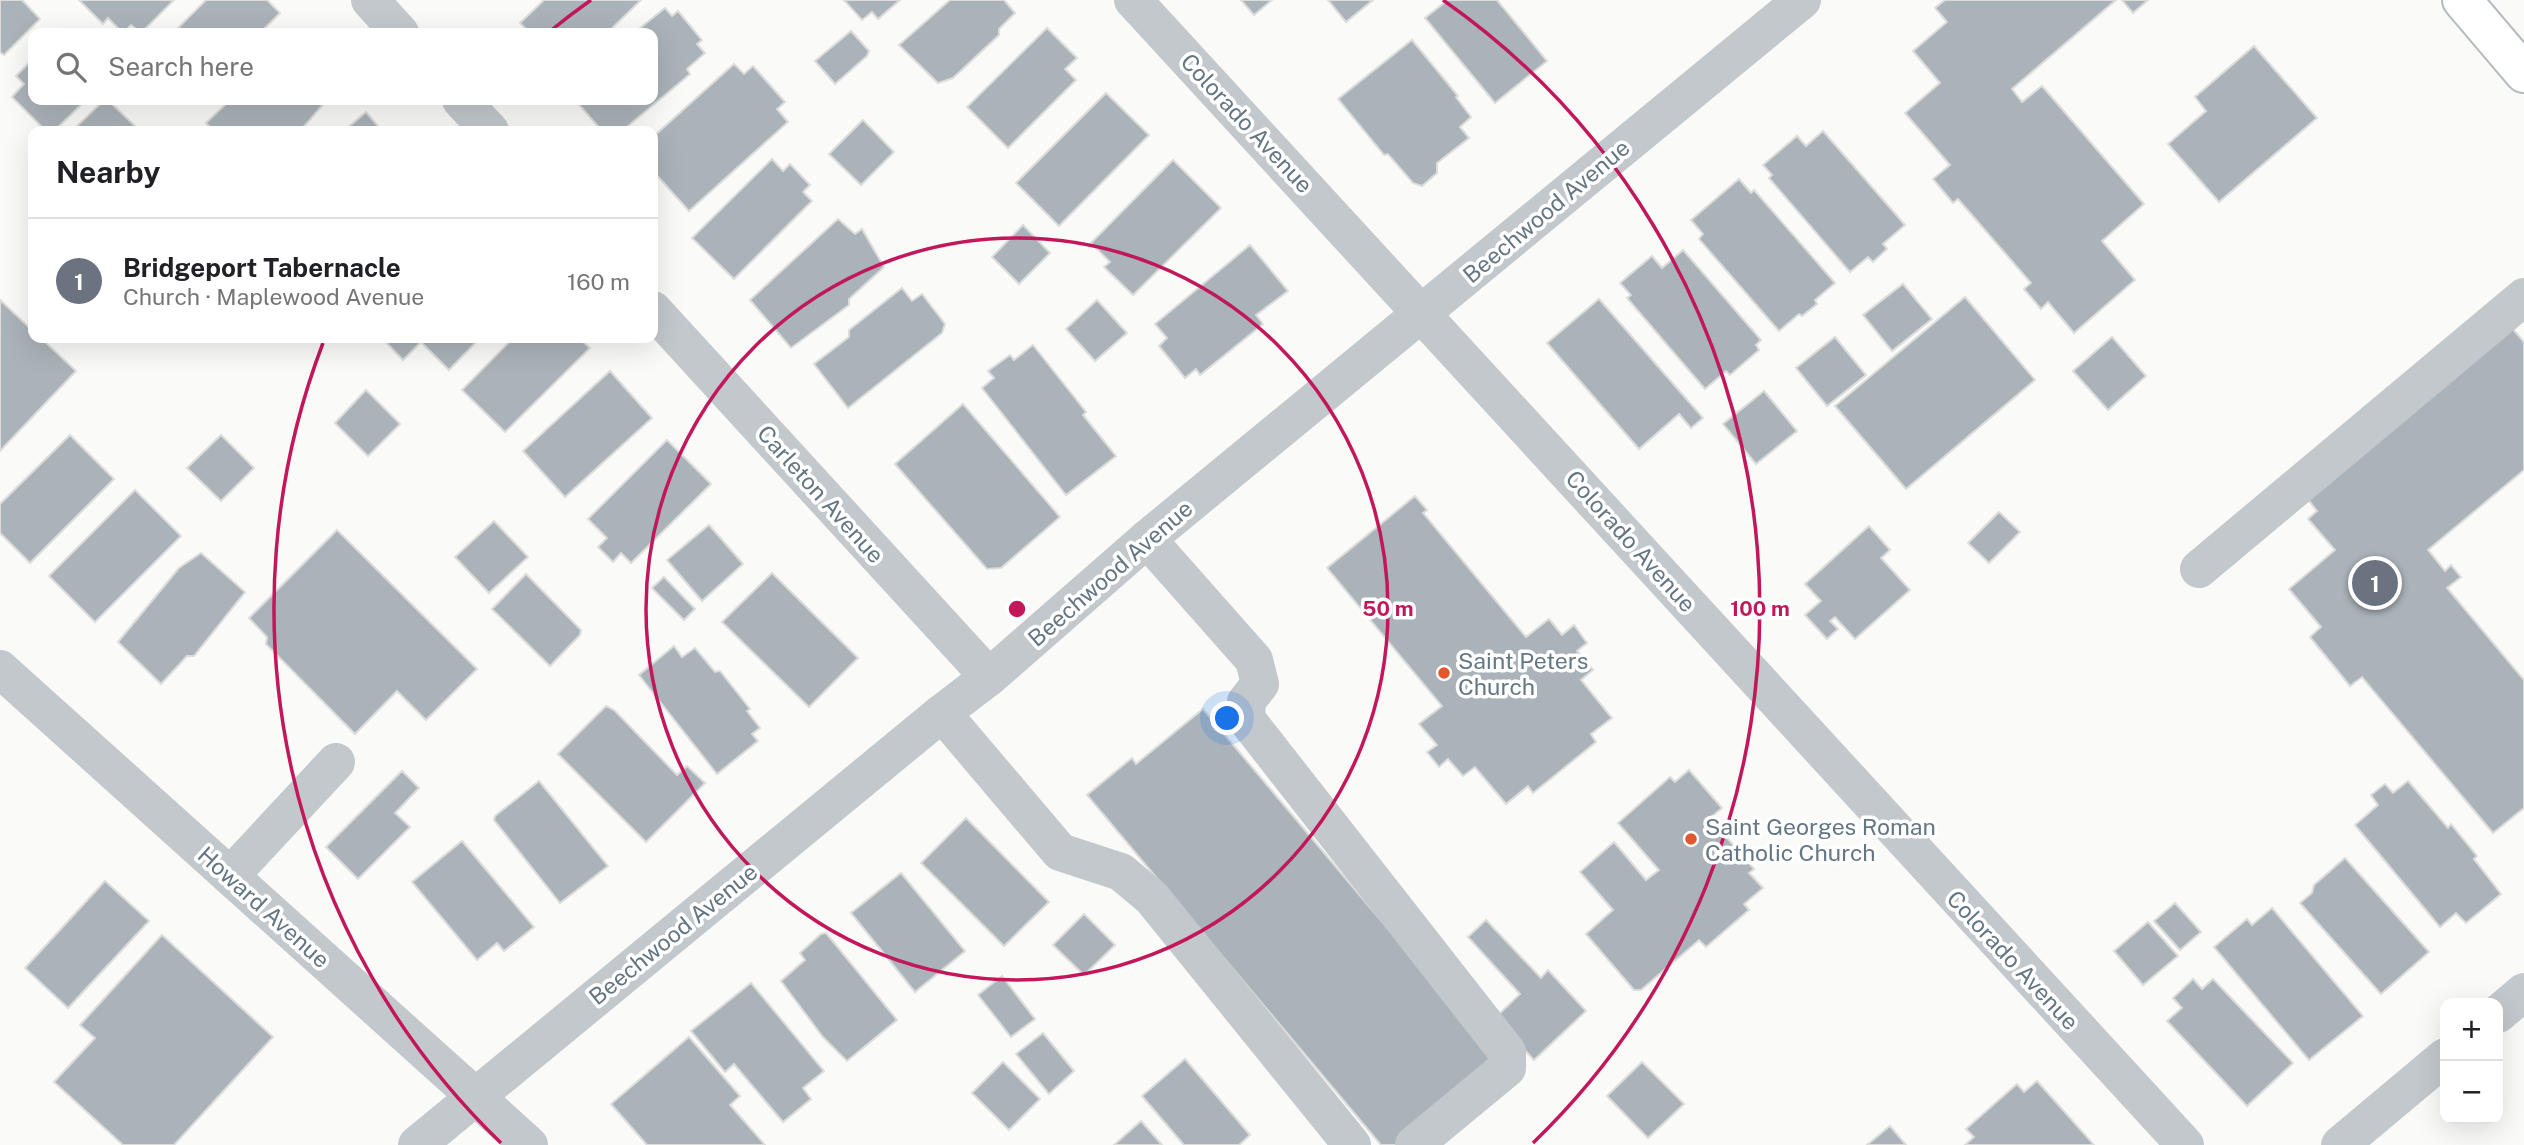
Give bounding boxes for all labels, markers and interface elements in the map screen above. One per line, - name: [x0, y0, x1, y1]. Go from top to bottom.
- search box: [28, 28, 658, 105]
- icon: search: [52, 48, 90, 86]
- street label: Colorado Avenue: [1176, 48, 1318, 198]
- text: Search here: [108, 51, 254, 82]
- street label: Beechwood Avenue: [1457, 134, 1635, 288]
- text: Nearby: [56, 154, 160, 190]
- text: Bridgeport Tabernacle: [123, 252, 401, 283]
- text: 1: [74, 268, 84, 295]
- text: 160 m: [567, 268, 630, 295]
- text: Church · Maplewood Avenue: [123, 283, 424, 310]
- street label: Carleton Avenue: [752, 420, 890, 568]
- street label: Colorado Avenue: [1561, 465, 1701, 617]
- street label: Beechwood Avenue: [1022, 494, 1198, 652]
- pin: 1: [2352, 557, 2398, 609]
- text: 50 m: [1362, 596, 1414, 621]
- text: 100 m: [1730, 596, 1790, 621]
- centre of rings: [1005, 597, 1029, 621]
- place label: Saint Peters Church: [1458, 647, 1588, 700]
- marker: Saint Peters Church: [1436, 665, 1452, 681]
- your location: [1210, 701, 1244, 735]
- place label: Saint Georges Roman Catholic Church: [1705, 813, 1936, 866]
- marker: Saint Georges Roman Catholic Church: [1683, 831, 1699, 847]
- street label: Howard Avenue: [193, 841, 335, 973]
- street label: Beechwood Avenue: [583, 858, 763, 1010]
- street label: Colorado Avenue: [1942, 885, 2084, 1035]
- map controls: [2440, 998, 2503, 1124]
- button: +: [2440, 998, 2503, 1061]
- button: −: [2440, 1061, 2503, 1124]

